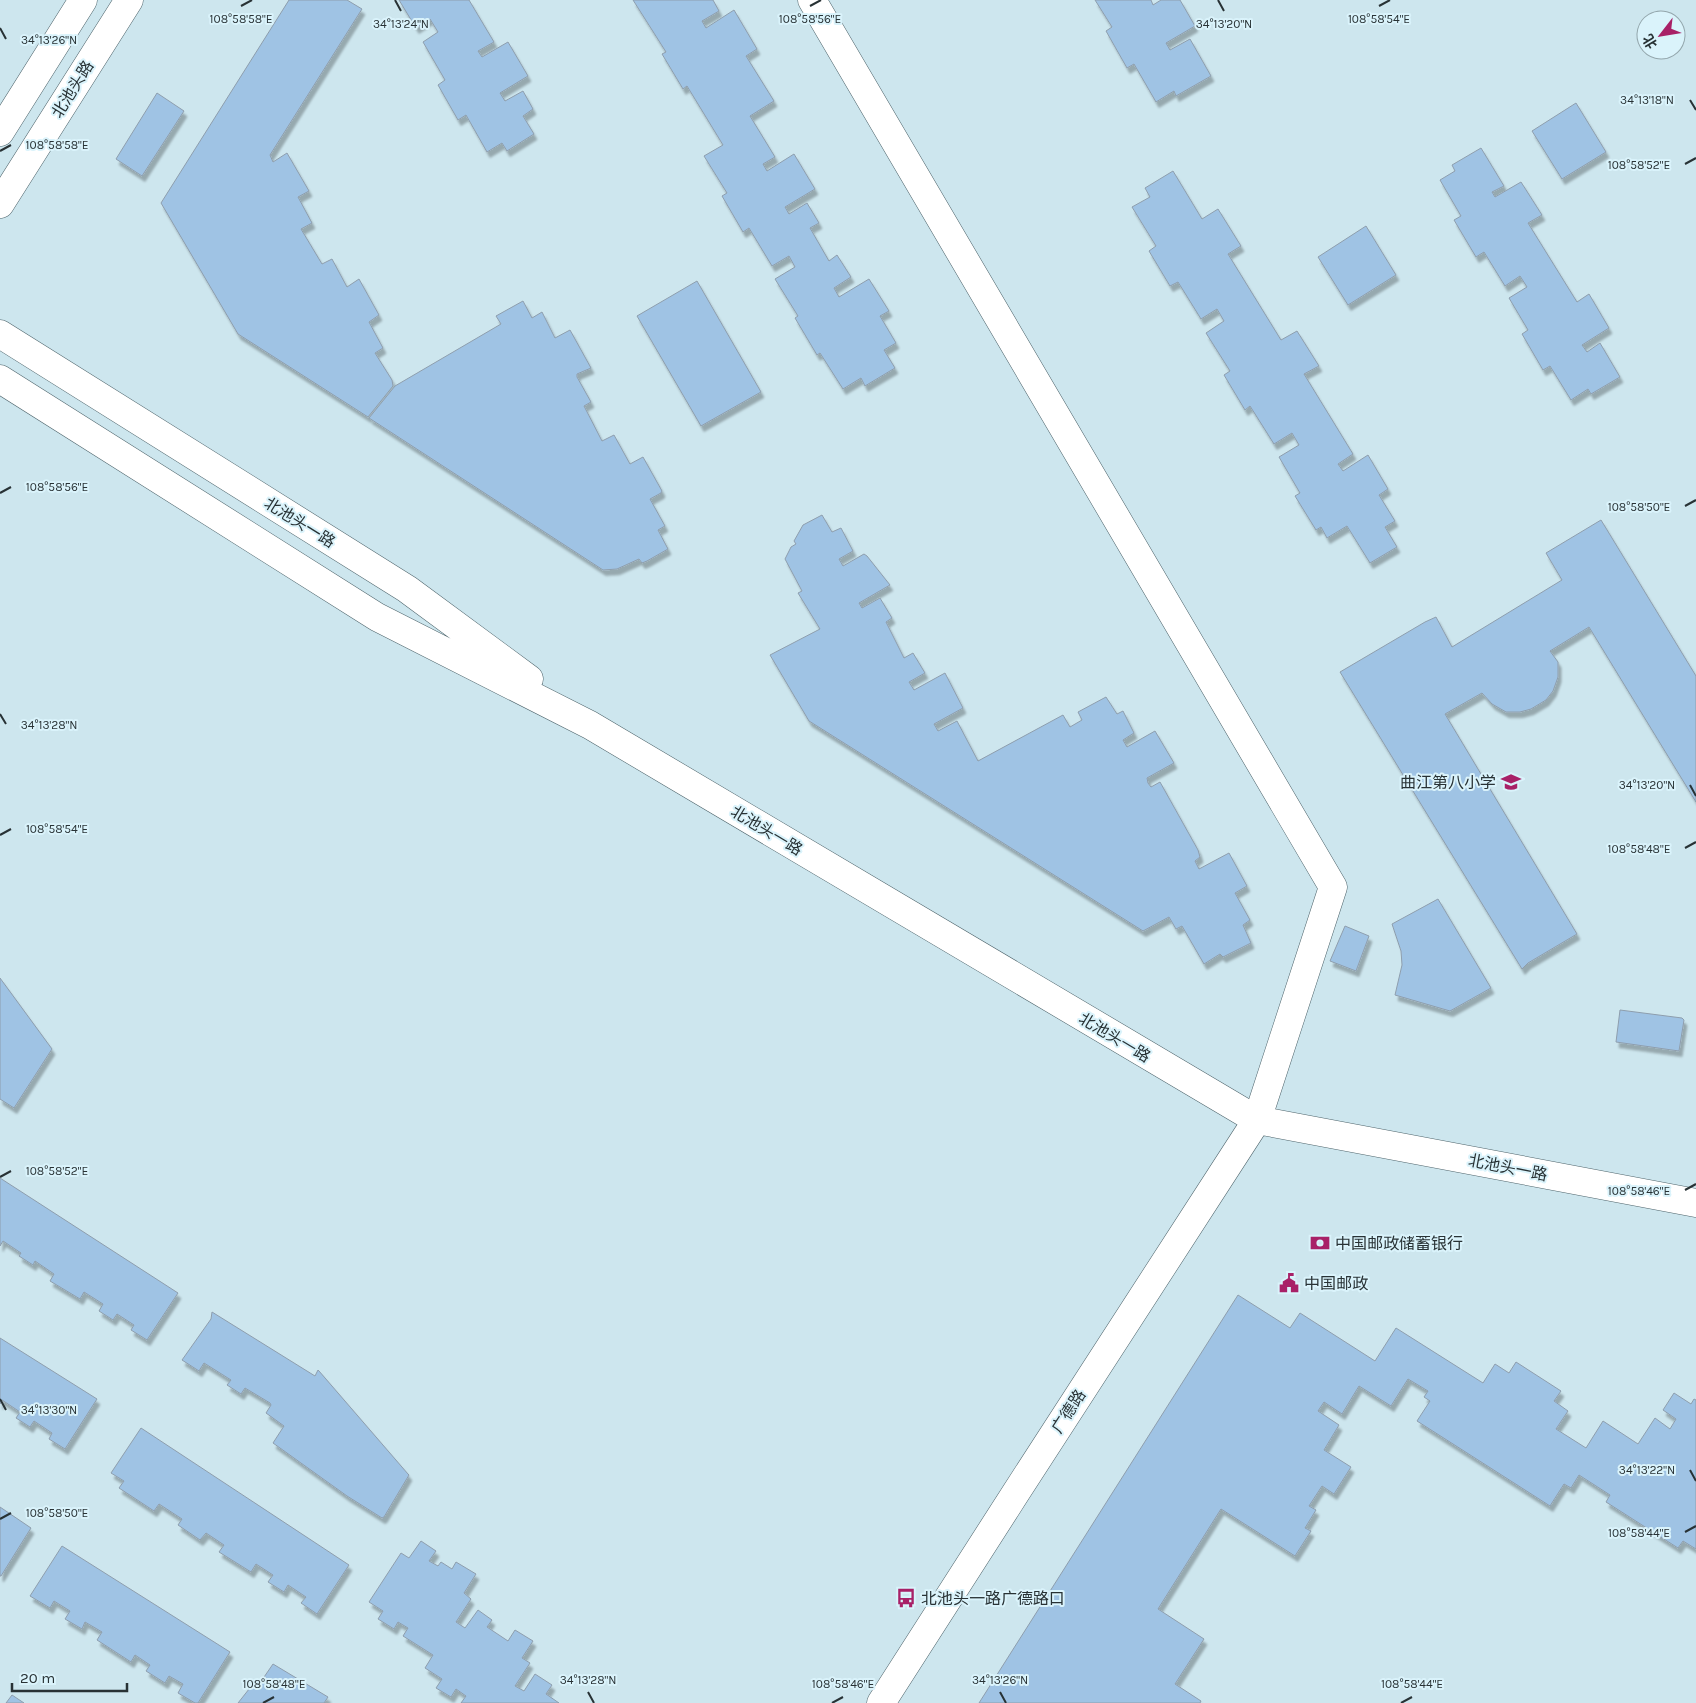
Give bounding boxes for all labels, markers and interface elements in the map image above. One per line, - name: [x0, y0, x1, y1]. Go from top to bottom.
- north arrow: [1636, 10, 1686, 60]
- text: 108°58'58"E: [210, 12, 272, 26]
- text: 108°58'56"E: [779, 12, 841, 26]
- text: 108°58'54"E: [1348, 12, 1410, 26]
- text: 34°13'24"N: [373, 17, 429, 31]
- text: 34°13'20"N: [1196, 17, 1252, 31]
- text: 北: [1639, 31, 1661, 52]
- text: 34°13'26"N: [21, 33, 77, 47]
- street label: 北池头路: [47, 57, 97, 121]
- text: 34°13'18"N: [1620, 93, 1674, 107]
- text: 108°58'58"E: [26, 138, 88, 152]
- text: 108°58'52"E: [1608, 158, 1670, 172]
- text: 108°58'56"E: [26, 480, 88, 494]
- street label: 北池头一路: [261, 493, 339, 552]
- text: 108°58'50"E: [1608, 500, 1670, 514]
- text: 34°13'28"N: [21, 718, 77, 732]
- school or university icon: 曲江第八小学: [1500, 771, 1522, 793]
- place label: 曲江第八小学: [1400, 773, 1496, 792]
- text: 34°13'20"N: [1619, 778, 1675, 792]
- street label: 北池头一路: [728, 802, 806, 859]
- text: 108°58'54"E: [26, 822, 88, 836]
- text: 108°58'48"E: [1608, 842, 1670, 856]
- street label: 北池头一路: [1076, 1009, 1154, 1066]
- street label: 北池头一路: [1467, 1151, 1549, 1184]
- text: 108°58'52"E: [26, 1164, 88, 1178]
- text: 108°58'46"E: [1608, 1184, 1670, 1198]
- bank icon: 中国邮政储蓄银行: [1309, 1232, 1331, 1254]
- place label: 中国邮政储蓄银行: [1335, 1234, 1463, 1253]
- public building icon: 中国邮政: [1278, 1272, 1300, 1294]
- place label: 中国邮政: [1304, 1274, 1368, 1293]
- street label: 广德路: [1047, 1386, 1089, 1437]
- text: 34°13'30"N: [21, 1403, 77, 1417]
- text: 34°13'22"N: [1619, 1463, 1675, 1477]
- text: 108°58'50"E: [26, 1506, 88, 1520]
- text: 108°58'44"E: [1608, 1526, 1670, 1540]
- bus stop icon: 北池头一路广德路口: [895, 1587, 917, 1609]
- place label: 北池头一路广德路口: [921, 1589, 1065, 1608]
- scale bar: [12, 1660, 128, 1692]
- text: 20 m: [20, 1669, 55, 1687]
- text: 34°13'28"N: [560, 1673, 616, 1687]
- text: 34°13'26"N: [972, 1673, 1028, 1687]
- text: 108°58'48"E: [243, 1677, 305, 1691]
- text: 108°58'46"E: [812, 1677, 874, 1691]
- text: 108°58'44"E: [1381, 1677, 1443, 1691]

